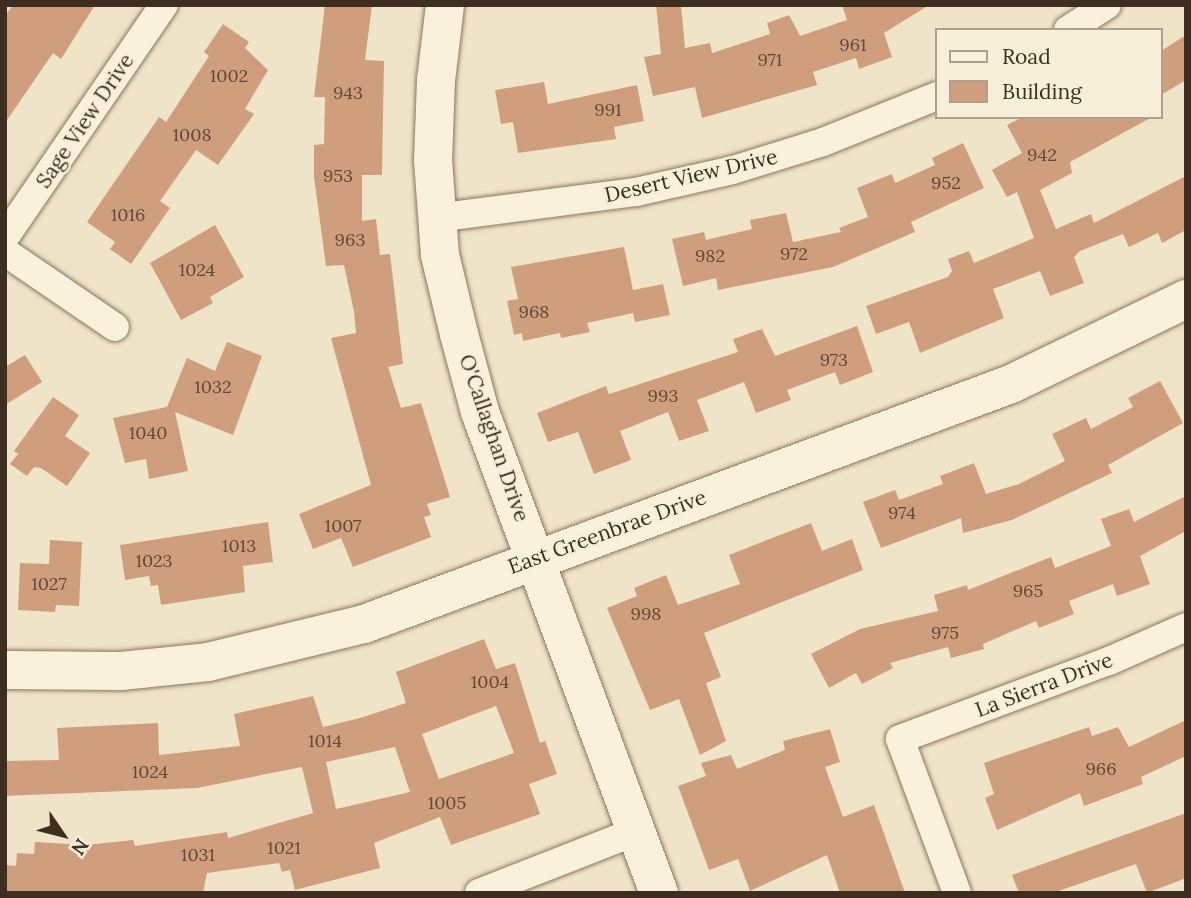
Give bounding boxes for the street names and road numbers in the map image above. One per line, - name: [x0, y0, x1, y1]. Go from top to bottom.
- street label: Sage View Drive: [31, 49, 139, 193]
- street label: Desert View Drive: [602, 144, 780, 208]
- street label: O'Callaghan Drive: [454, 351, 534, 525]
- street label: East Greenbrae Drive: [504, 484, 710, 580]
- street label: La Sierra Drive: [972, 647, 1116, 723]

